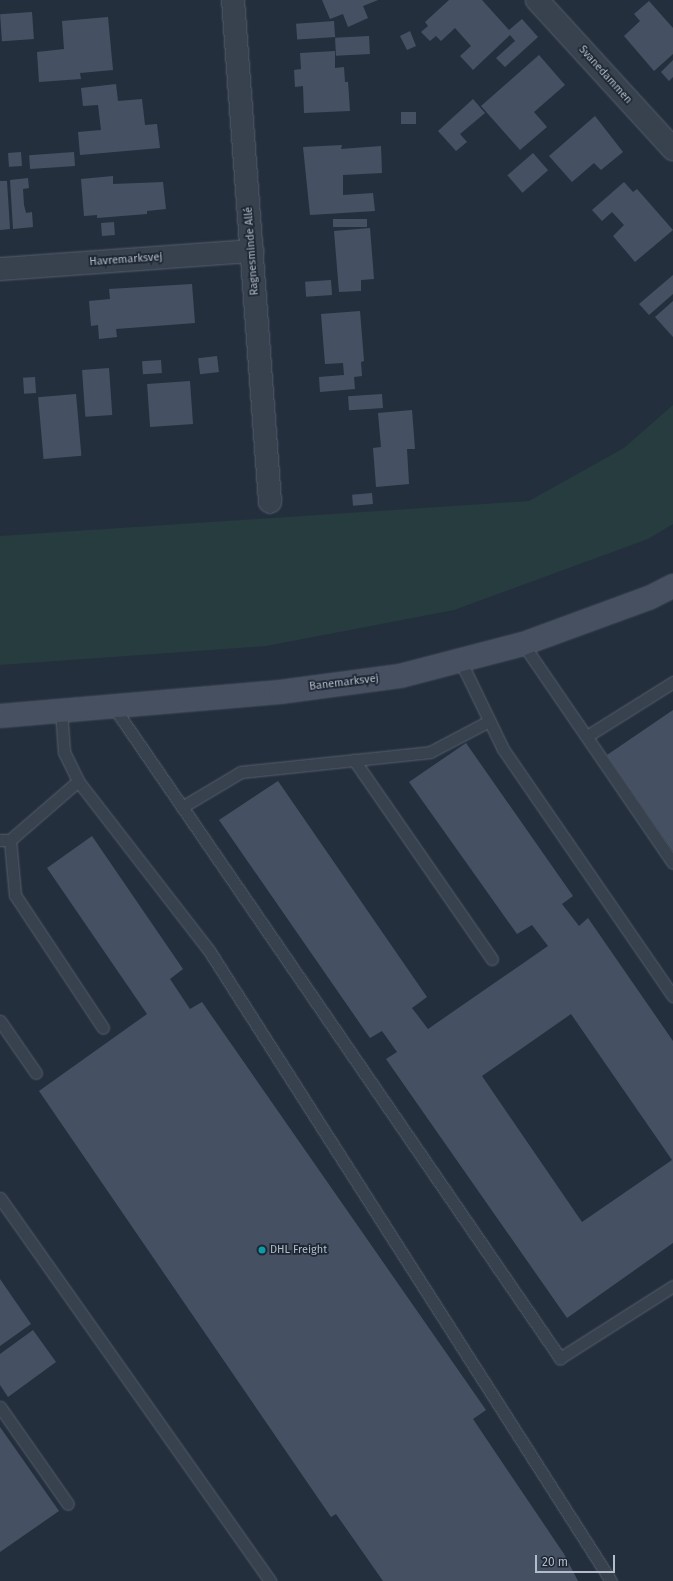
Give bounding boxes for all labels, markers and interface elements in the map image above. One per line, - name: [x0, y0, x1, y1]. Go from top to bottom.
- street label: Svanedammen: [576, 43, 634, 107]
- street label: Ragnesminde Allé: [242, 206, 262, 296]
- street label: Havremarksvej: [89, 251, 163, 269]
- street label: Banemarksvej: [309, 672, 379, 694]
- place label: DHL Freight: [270, 1243, 327, 1257]
- marker: DHL Freight: [257, 1245, 267, 1255]
- scale bar: [537, 1547, 617, 1573]
- text: 20 m: [542, 1555, 568, 1569]

